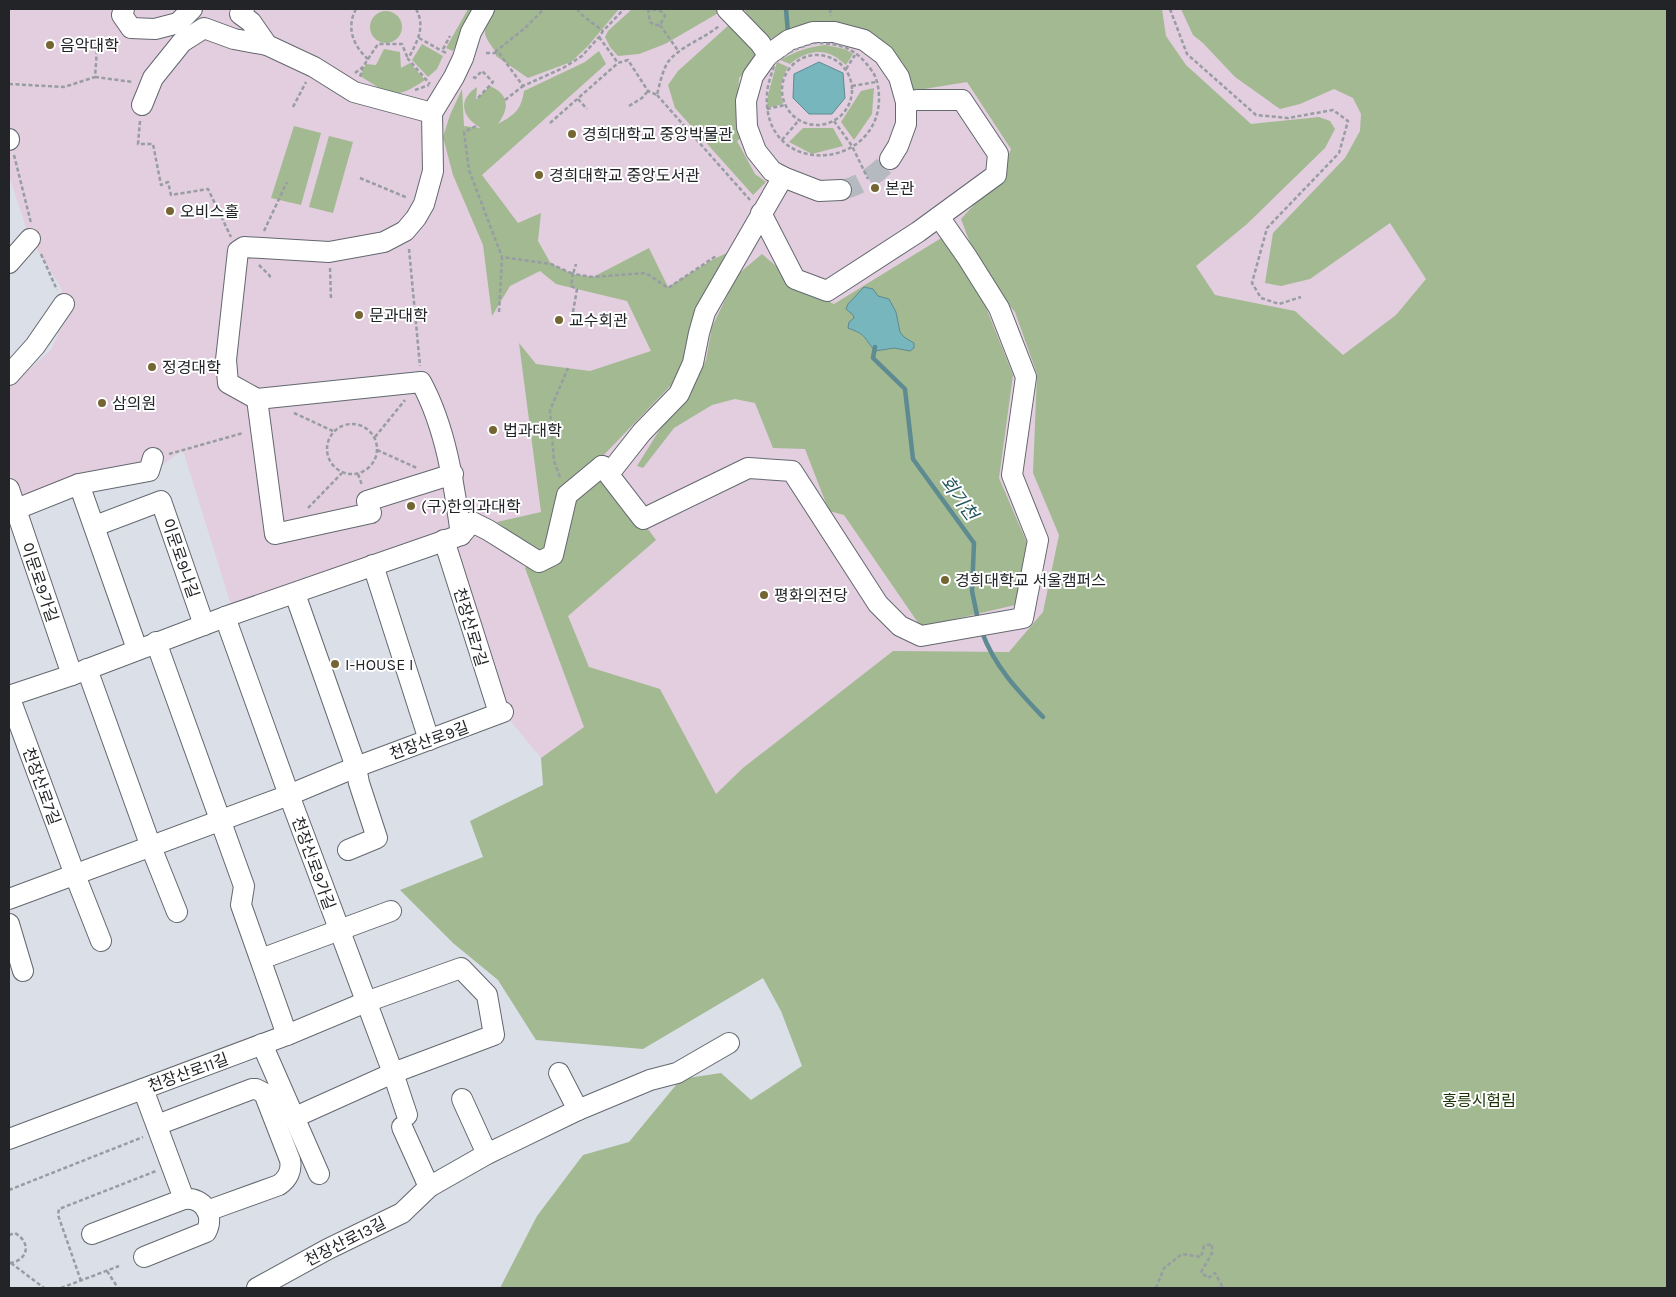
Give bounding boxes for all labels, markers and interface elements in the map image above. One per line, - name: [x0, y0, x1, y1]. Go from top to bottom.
- place label: 음악대학: [60, 36, 119, 55]
- marker: 음악대학: [44, 39, 56, 51]
- place label: 경희대학교 중앙박물관: [582, 125, 733, 144]
- marker: 경희대학교 중앙박물관: [566, 128, 578, 140]
- place label: 경희대학교 중앙도서관: [549, 166, 700, 185]
- marker: 경희대학교 중앙도서관: [533, 169, 545, 181]
- place label: 본관: [885, 179, 915, 198]
- marker: 본관: [869, 182, 881, 194]
- place label: 오비스홀: [180, 202, 239, 221]
- marker: 오비스홀: [164, 205, 176, 217]
- place label: 문과대학: [369, 306, 428, 325]
- marker: 문과대학: [353, 309, 365, 321]
- place label: 교수회관: [569, 311, 628, 330]
- marker: 교수회관: [553, 314, 565, 326]
- place label: 정경대학: [162, 358, 221, 377]
- marker: 정경대학: [146, 361, 158, 373]
- place label: 삼의원: [112, 394, 156, 413]
- marker: 삼의원: [96, 397, 108, 409]
- place label: 법과대학: [503, 421, 562, 440]
- marker: 법과대학: [487, 424, 499, 436]
- water label: 회기천: [935, 471, 984, 527]
- place label: (구)한의과대학: [421, 497, 521, 516]
- marker: (구)한의과대학: [405, 500, 417, 512]
- street label: 이문로9나길: [158, 516, 203, 600]
- street label: 이문로9가길: [17, 540, 62, 624]
- place label: 경희대학교 서울캠퍼스: [955, 571, 1106, 590]
- marker: 경희대학교 서울캠퍼스: [939, 574, 951, 586]
- street label: 천장산로7길: [450, 586, 491, 669]
- place label: 평화의전당: [774, 586, 848, 605]
- marker: 평화의전당: [758, 589, 770, 601]
- place label: I-HOUSE I: [345, 655, 413, 674]
- marker: I-HOUSE I: [329, 658, 341, 670]
- street label: 천장산로9길: [387, 717, 471, 764]
- street label: 천장산로7길: [19, 745, 64, 828]
- street label: 천장산로9가길: [288, 814, 339, 912]
- street label: 천장산로11길: [145, 1049, 231, 1096]
- park label: 홍릉시험림: [1442, 1091, 1516, 1110]
- street label: 천장산로13길: [302, 1213, 389, 1270]

